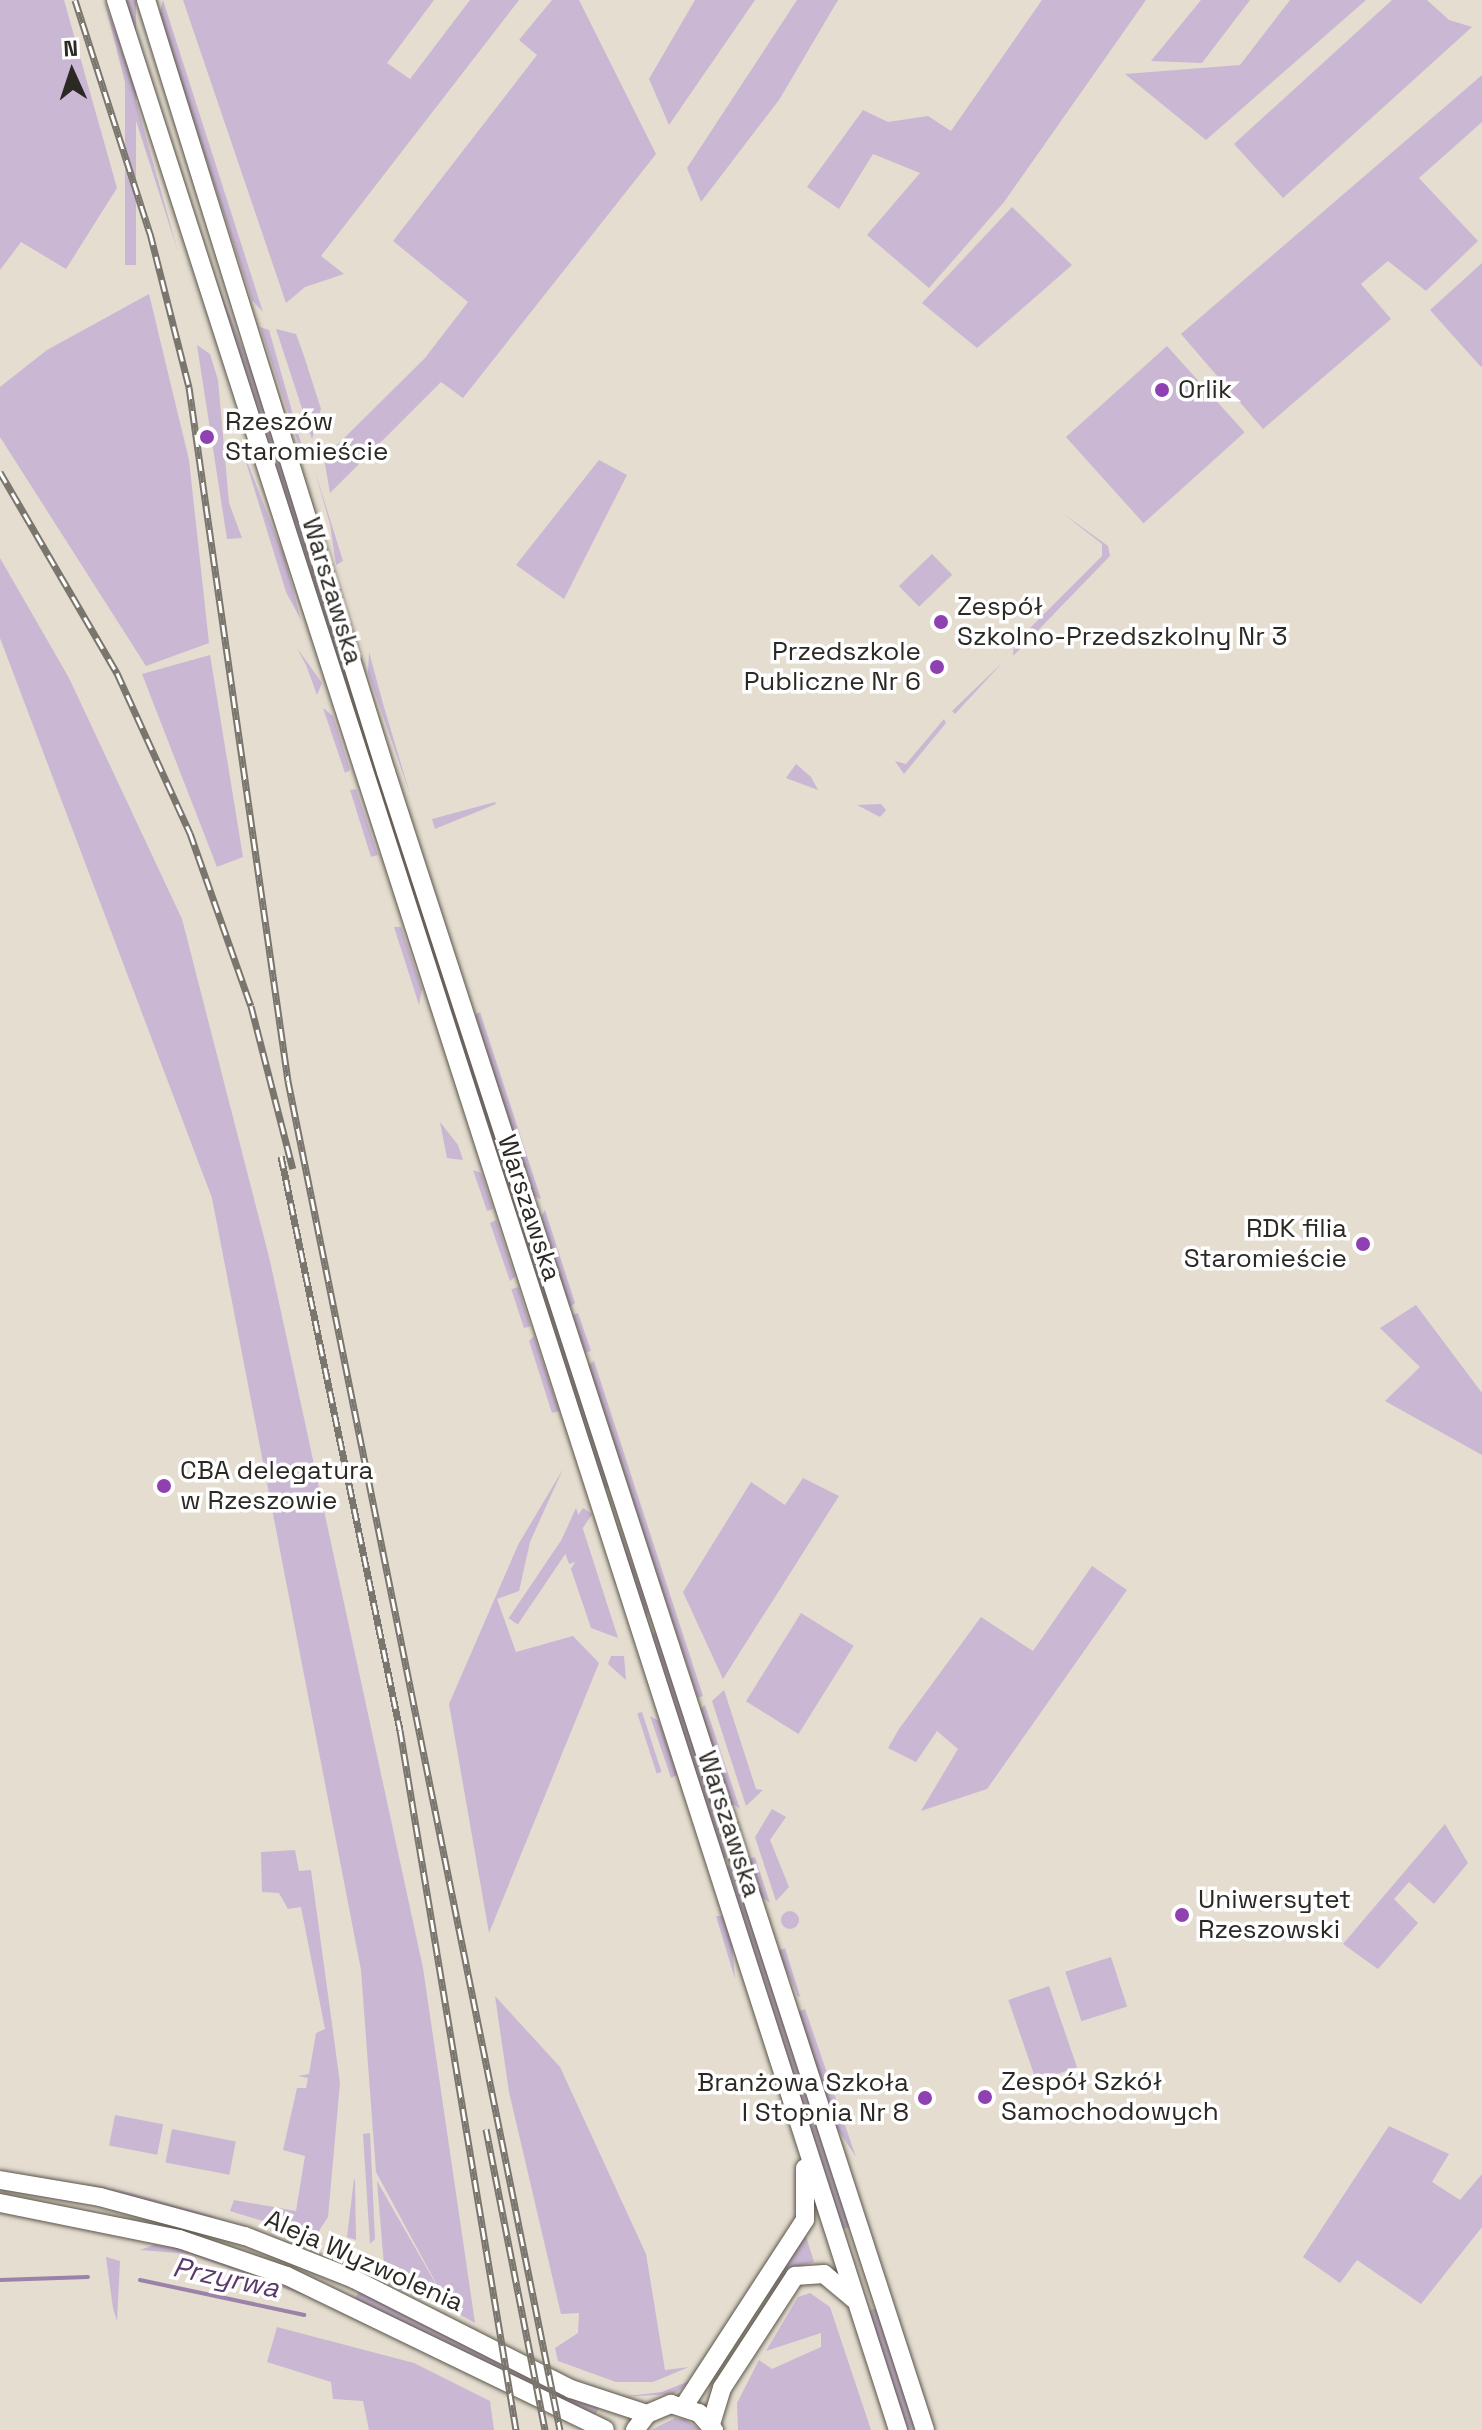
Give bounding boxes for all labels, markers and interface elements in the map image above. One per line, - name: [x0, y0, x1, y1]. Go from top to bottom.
- north arrow: [32, 32, 112, 112]
- text: N: [63, 34, 79, 62]
- place label: Orlik: [1178, 374, 1232, 406]
- marker: Orlik: [1153, 381, 1171, 399]
- place label: Rzeszów Staromieście: [225, 406, 388, 468]
- marker: Rzeszów Staromieście: [196, 426, 218, 448]
- street label: Warszawska: [295, 514, 369, 668]
- place label: Zespół Szkolno-Przedszkolny Nr 3: [957, 591, 1287, 652]
- marker: Zespół Szkolno-Przedszkolny Nr 3: [932, 613, 950, 631]
- place label: Przedszkole Publiczne Nr 6: [744, 636, 921, 698]
- marker: Przedszkole Publiczne Nr 6: [928, 658, 946, 676]
- street label: Warszawska: [491, 1131, 567, 1285]
- place label: RDK filia Staromieście: [1184, 1213, 1347, 1274]
- marker: RDK filia Staromieście: [1354, 1235, 1372, 1253]
- place label: CBA delegatura w Rzeszowie: [180, 1455, 374, 1516]
- marker: CBA delegatura w Rzeszowie: [155, 1477, 173, 1495]
- street label: Warszawska: [691, 1747, 767, 1901]
- place label: Uniwersytet Rzeszowski: [1198, 1884, 1351, 1946]
- marker: Uniwersytet Rzeszowski: [1173, 1906, 1191, 1924]
- place label: Zespół Szkół Samochodowych: [1001, 2066, 1219, 2128]
- place label: Branżowa Szkoła I Stopnia Nr 8: [697, 2067, 909, 2128]
- marker: Zespół Szkół Samochodowych: [976, 2088, 994, 2106]
- marker: Branżowa Szkoła I Stopnia Nr 8: [916, 2089, 934, 2107]
- street label: Aleja Wyzwolenia: [260, 2203, 468, 2319]
- water label: Przyrwa: [170, 2249, 282, 2305]

